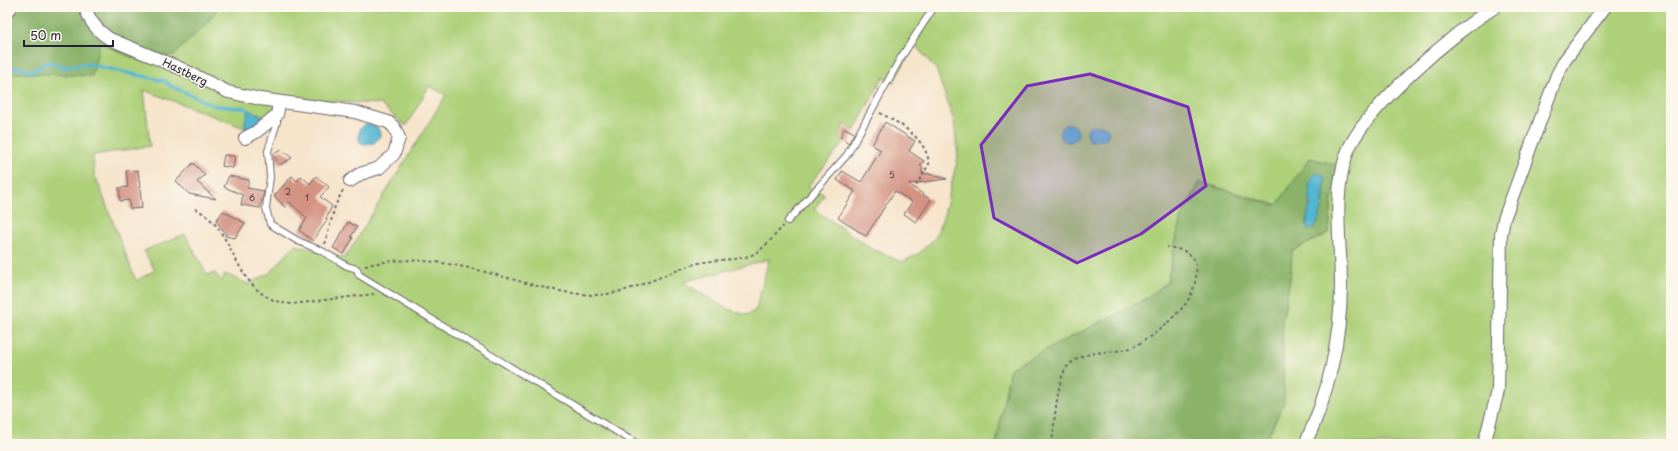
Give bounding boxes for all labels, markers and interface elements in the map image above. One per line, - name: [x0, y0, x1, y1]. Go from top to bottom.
- scale bar: [24, 22, 113, 48]
- text: 50 m: [30, 26, 61, 44]
- street label: Hastberg: [160, 53, 211, 90]
- house number: 5: [889, 167, 895, 181]
- house number: 2: [285, 184, 291, 198]
- house number: 6: [249, 190, 255, 204]
- house number: 1: [305, 190, 309, 204]

